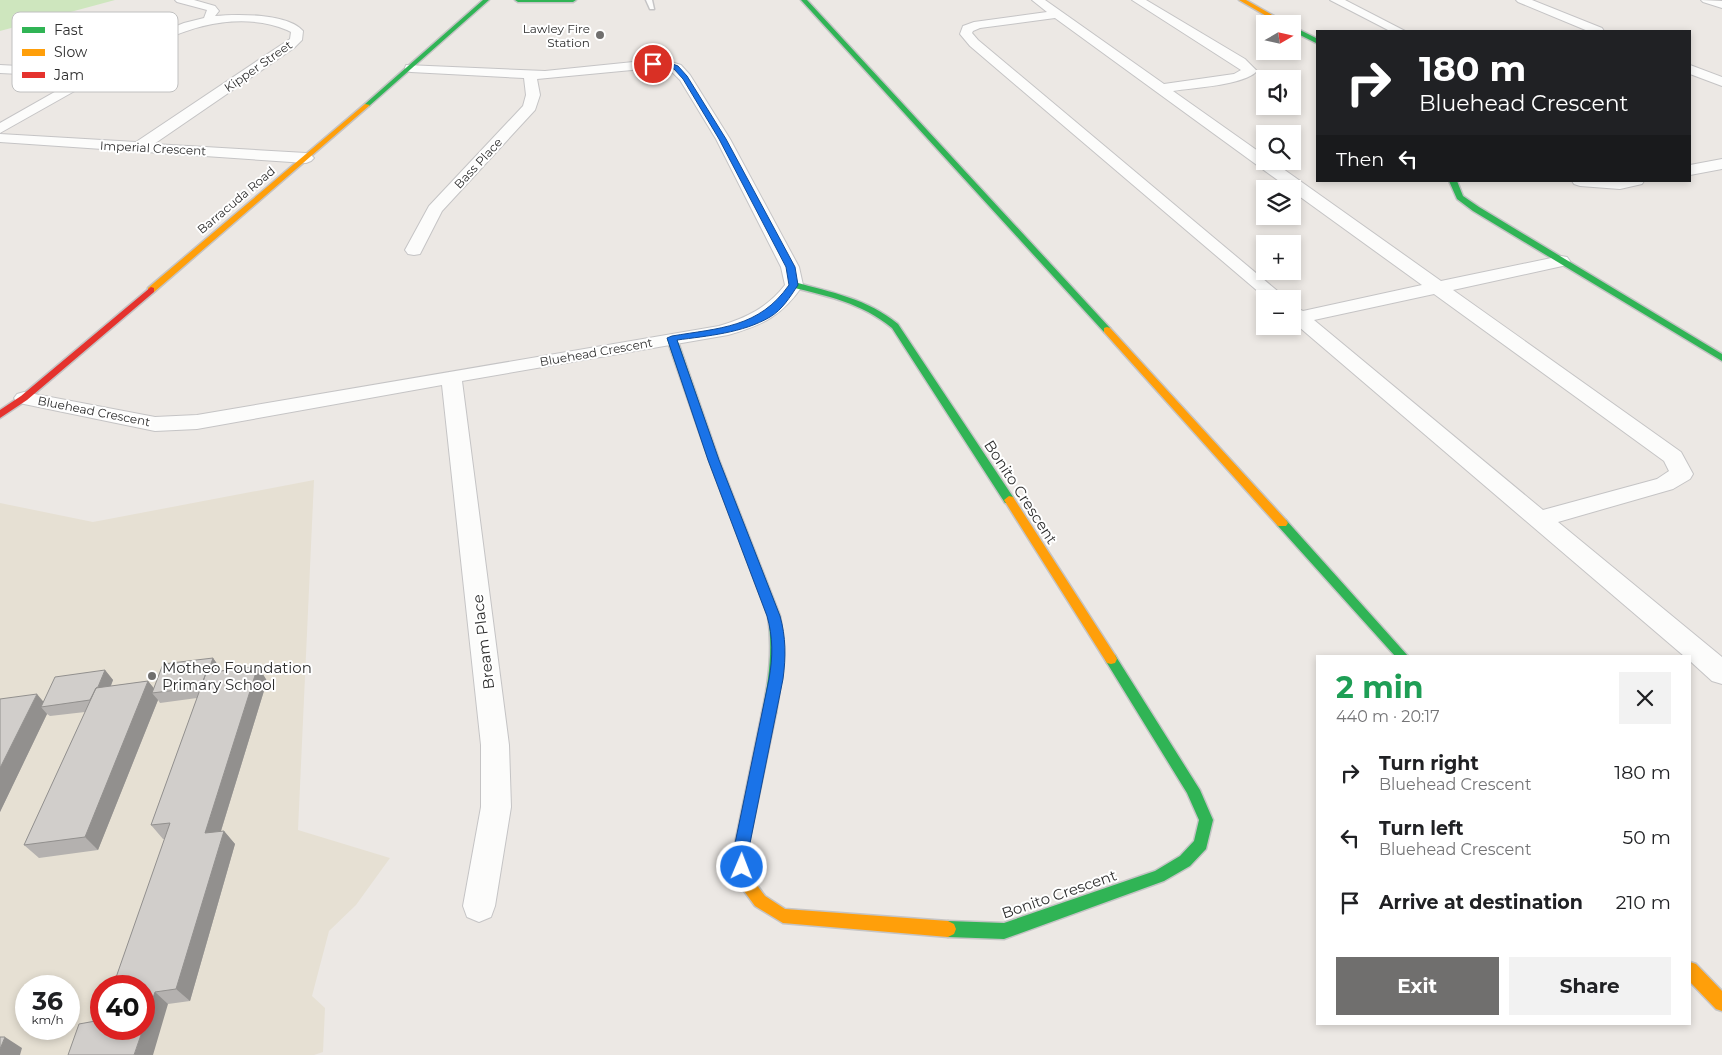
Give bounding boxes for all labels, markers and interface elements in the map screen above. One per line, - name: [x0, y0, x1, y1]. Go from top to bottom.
- legend: [12, 12, 178, 92]
- north arrow: [1256, 15, 1301, 60]
- map controls: [1256, 15, 1301, 335]
- text: Fast: [54, 21, 84, 39]
- place label: Lawley Fire Station: [523, 21, 590, 50]
- marker: Lawley Fire Station: [594, 29, 606, 41]
- street label: Kipper Street: [221, 37, 295, 95]
- text: Slow: [54, 43, 88, 61]
- pin: [632, 43, 674, 85]
- text: 180 m: [1419, 47, 1526, 90]
- icon: arrive: [639, 50, 667, 78]
- icon: right: [1336, 50, 1401, 115]
- text: Jam: [53, 66, 84, 84]
- button: sound: [1256, 70, 1301, 115]
- text: Bluehead Crescent: [1419, 90, 1629, 117]
- button: search: [1256, 125, 1301, 170]
- street label: Bass Place: [451, 135, 505, 191]
- street label: Imperial Crescent: [100, 138, 207, 158]
- icon: left: [1394, 145, 1422, 173]
- text: Then: [1336, 148, 1384, 171]
- street label: Barracuda Road: [194, 163, 278, 237]
- button: layers: [1256, 180, 1301, 225]
- button: +: [1256, 235, 1301, 280]
- button: −: [1256, 290, 1301, 335]
- street label: Bluehead Crescent: [538, 335, 654, 369]
- street label: Bluehead Crescent: [36, 393, 152, 429]
- street label: Bonito Crescent: [980, 436, 1062, 548]
- street label: Bream Place: [468, 593, 498, 691]
- place label: Motheo Foundation Primary School: [162, 658, 312, 694]
- text: 2 min: [1336, 669, 1423, 706]
- marker: Motheo Foundation Primary School: [146, 670, 158, 682]
- button: close: [1619, 672, 1671, 724]
- text: 440 m · 20:17: [1336, 707, 1440, 726]
- text: Turn right: [1379, 752, 1479, 775]
- icon: right: [1336, 759, 1364, 787]
- text: 180 m: [1614, 761, 1671, 784]
- text: Bluehead Crescent: [1379, 775, 1531, 794]
- text: Turn left: [1379, 817, 1464, 840]
- icon: left: [1336, 824, 1364, 852]
- text: 50 m: [1623, 826, 1671, 849]
- position arrow: [715, 840, 767, 892]
- text: Bluehead Crescent: [1379, 840, 1531, 859]
- street label: Bonito Crescent: [999, 865, 1119, 923]
- icon: arrive: [1336, 889, 1364, 917]
- text: Arrive at destination: [1379, 891, 1583, 914]
- text: 210 m: [1616, 891, 1671, 914]
- button: Exit: [1336, 957, 1499, 1015]
- button: Share: [1509, 957, 1671, 1015]
- speed limit sign: 40: [90, 975, 155, 1040]
- text: 36: [32, 986, 63, 1016]
- text: km/h: [31, 1012, 64, 1027]

